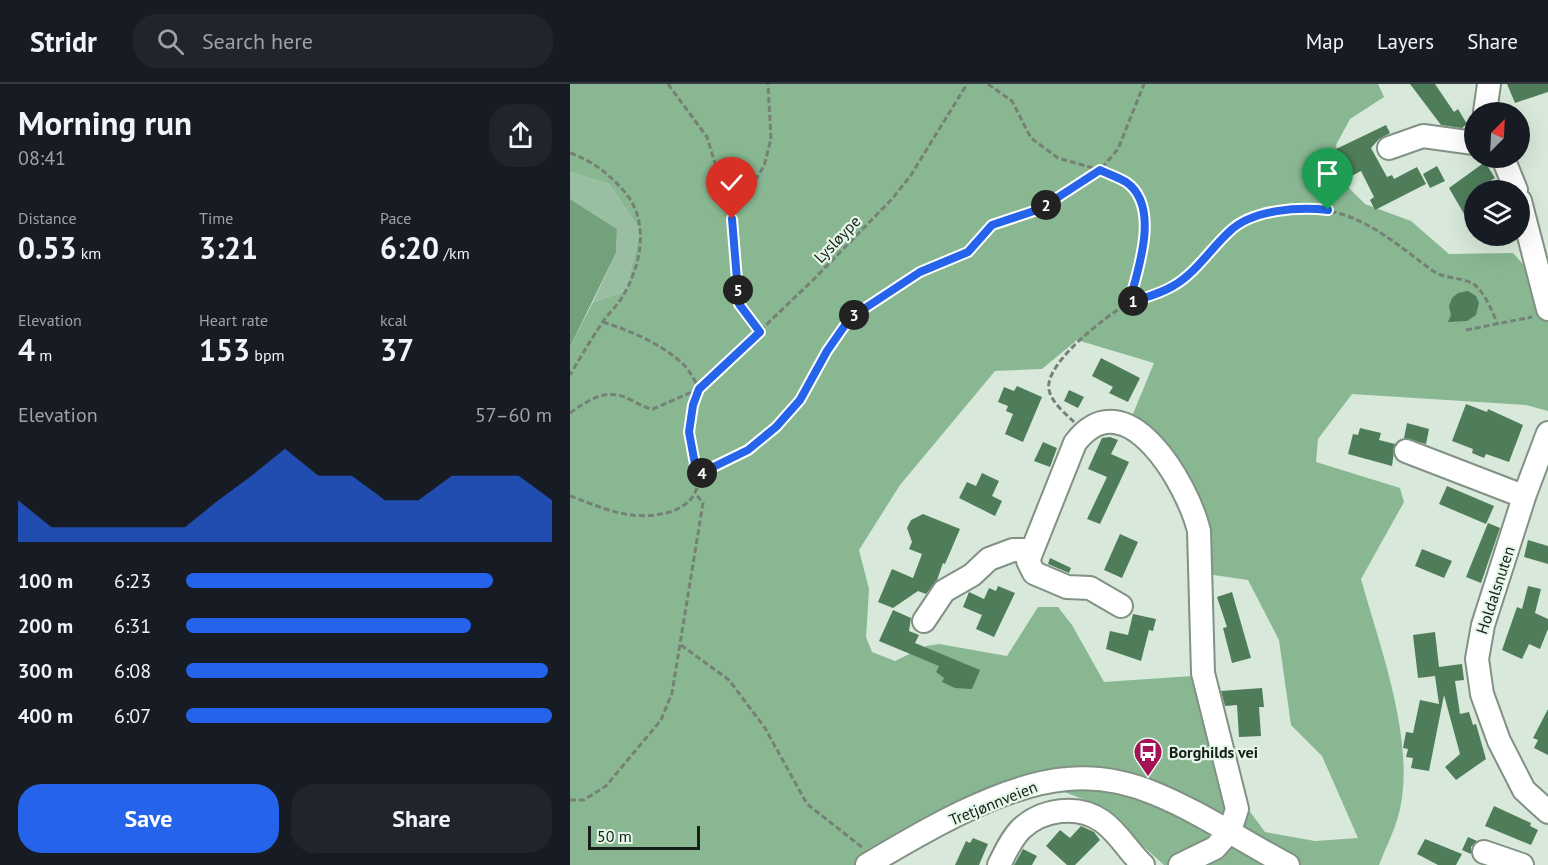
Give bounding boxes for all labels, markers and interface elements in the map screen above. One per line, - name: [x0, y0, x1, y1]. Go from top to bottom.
- search box: [133, 14, 553, 68]
- text: Stridr: [30, 23, 97, 60]
- icon: search: [154, 25, 187, 58]
- text: Search here: [202, 27, 313, 55]
- text: Map: [1306, 28, 1344, 55]
- text: Layers: [1377, 28, 1434, 55]
- text: Share: [1467, 28, 1518, 55]
- text: Morning run: [18, 101, 192, 144]
- north arrow: [1464, 102, 1530, 168]
- map controls: [1464, 102, 1530, 246]
- button: share: [489, 104, 552, 167]
- text: 08:41: [18, 145, 66, 171]
- pin: [1302, 148, 1353, 210]
- pin: [706, 157, 757, 219]
- icon: arrive: [1311, 157, 1344, 190]
- icon: check: [715, 166, 748, 199]
- button: layers: [1464, 180, 1530, 246]
- pin: 2: [1031, 190, 1061, 220]
- text: 2: [1041, 195, 1051, 215]
- text: Distance: [18, 208, 77, 228]
- text: Time: [199, 208, 233, 228]
- text: Pace: [380, 208, 411, 228]
- street label: Lysløype: [810, 211, 864, 267]
- text: 0.53: [18, 228, 76, 267]
- text: 3:21: [199, 228, 258, 267]
- text: 6:20: [380, 228, 439, 267]
- text: km: [76, 243, 101, 263]
- text: /km: [439, 243, 470, 263]
- pin: 5: [723, 275, 753, 305]
- text: 5: [733, 280, 743, 300]
- pin: 1: [1118, 286, 1148, 316]
- text: 1: [1128, 291, 1138, 311]
- pin: 3: [839, 300, 869, 330]
- text: 3: [849, 305, 859, 325]
- text: Elevation: [18, 310, 82, 330]
- text: Heart rate: [199, 310, 268, 330]
- text: kcal: [380, 310, 407, 330]
- text: 4: [18, 330, 35, 369]
- text: 153: [199, 330, 250, 369]
- text: 37: [380, 330, 414, 369]
- text: m: [35, 345, 52, 365]
- text: bpm: [250, 345, 285, 365]
- text: Elevation: [18, 402, 98, 428]
- text: 57–60 m: [475, 402, 552, 428]
- pin: 4: [687, 458, 717, 488]
- text: 4: [697, 463, 707, 483]
- street label: Holdalsnuten: [1471, 543, 1519, 637]
- text: 100 m: [18, 568, 73, 594]
- text: 6:23: [114, 568, 151, 594]
- text: 200 m: [18, 613, 73, 639]
- text: 6:31: [114, 613, 151, 639]
- text: 300 m: [18, 658, 73, 684]
- text: 6:08: [114, 658, 151, 684]
- text: 400 m: [18, 703, 73, 729]
- text: 6:07: [114, 703, 151, 729]
- bus stop icon: Borghilds vei: [1132, 736, 1164, 778]
- place label: Borghilds vei: [1169, 742, 1258, 762]
- street label: Tretjønnveien: [946, 776, 1040, 830]
- button: Save: [18, 784, 279, 853]
- button: Share: [291, 784, 552, 853]
- scale bar: [588, 823, 700, 850]
- text: 50 m: [597, 826, 632, 846]

